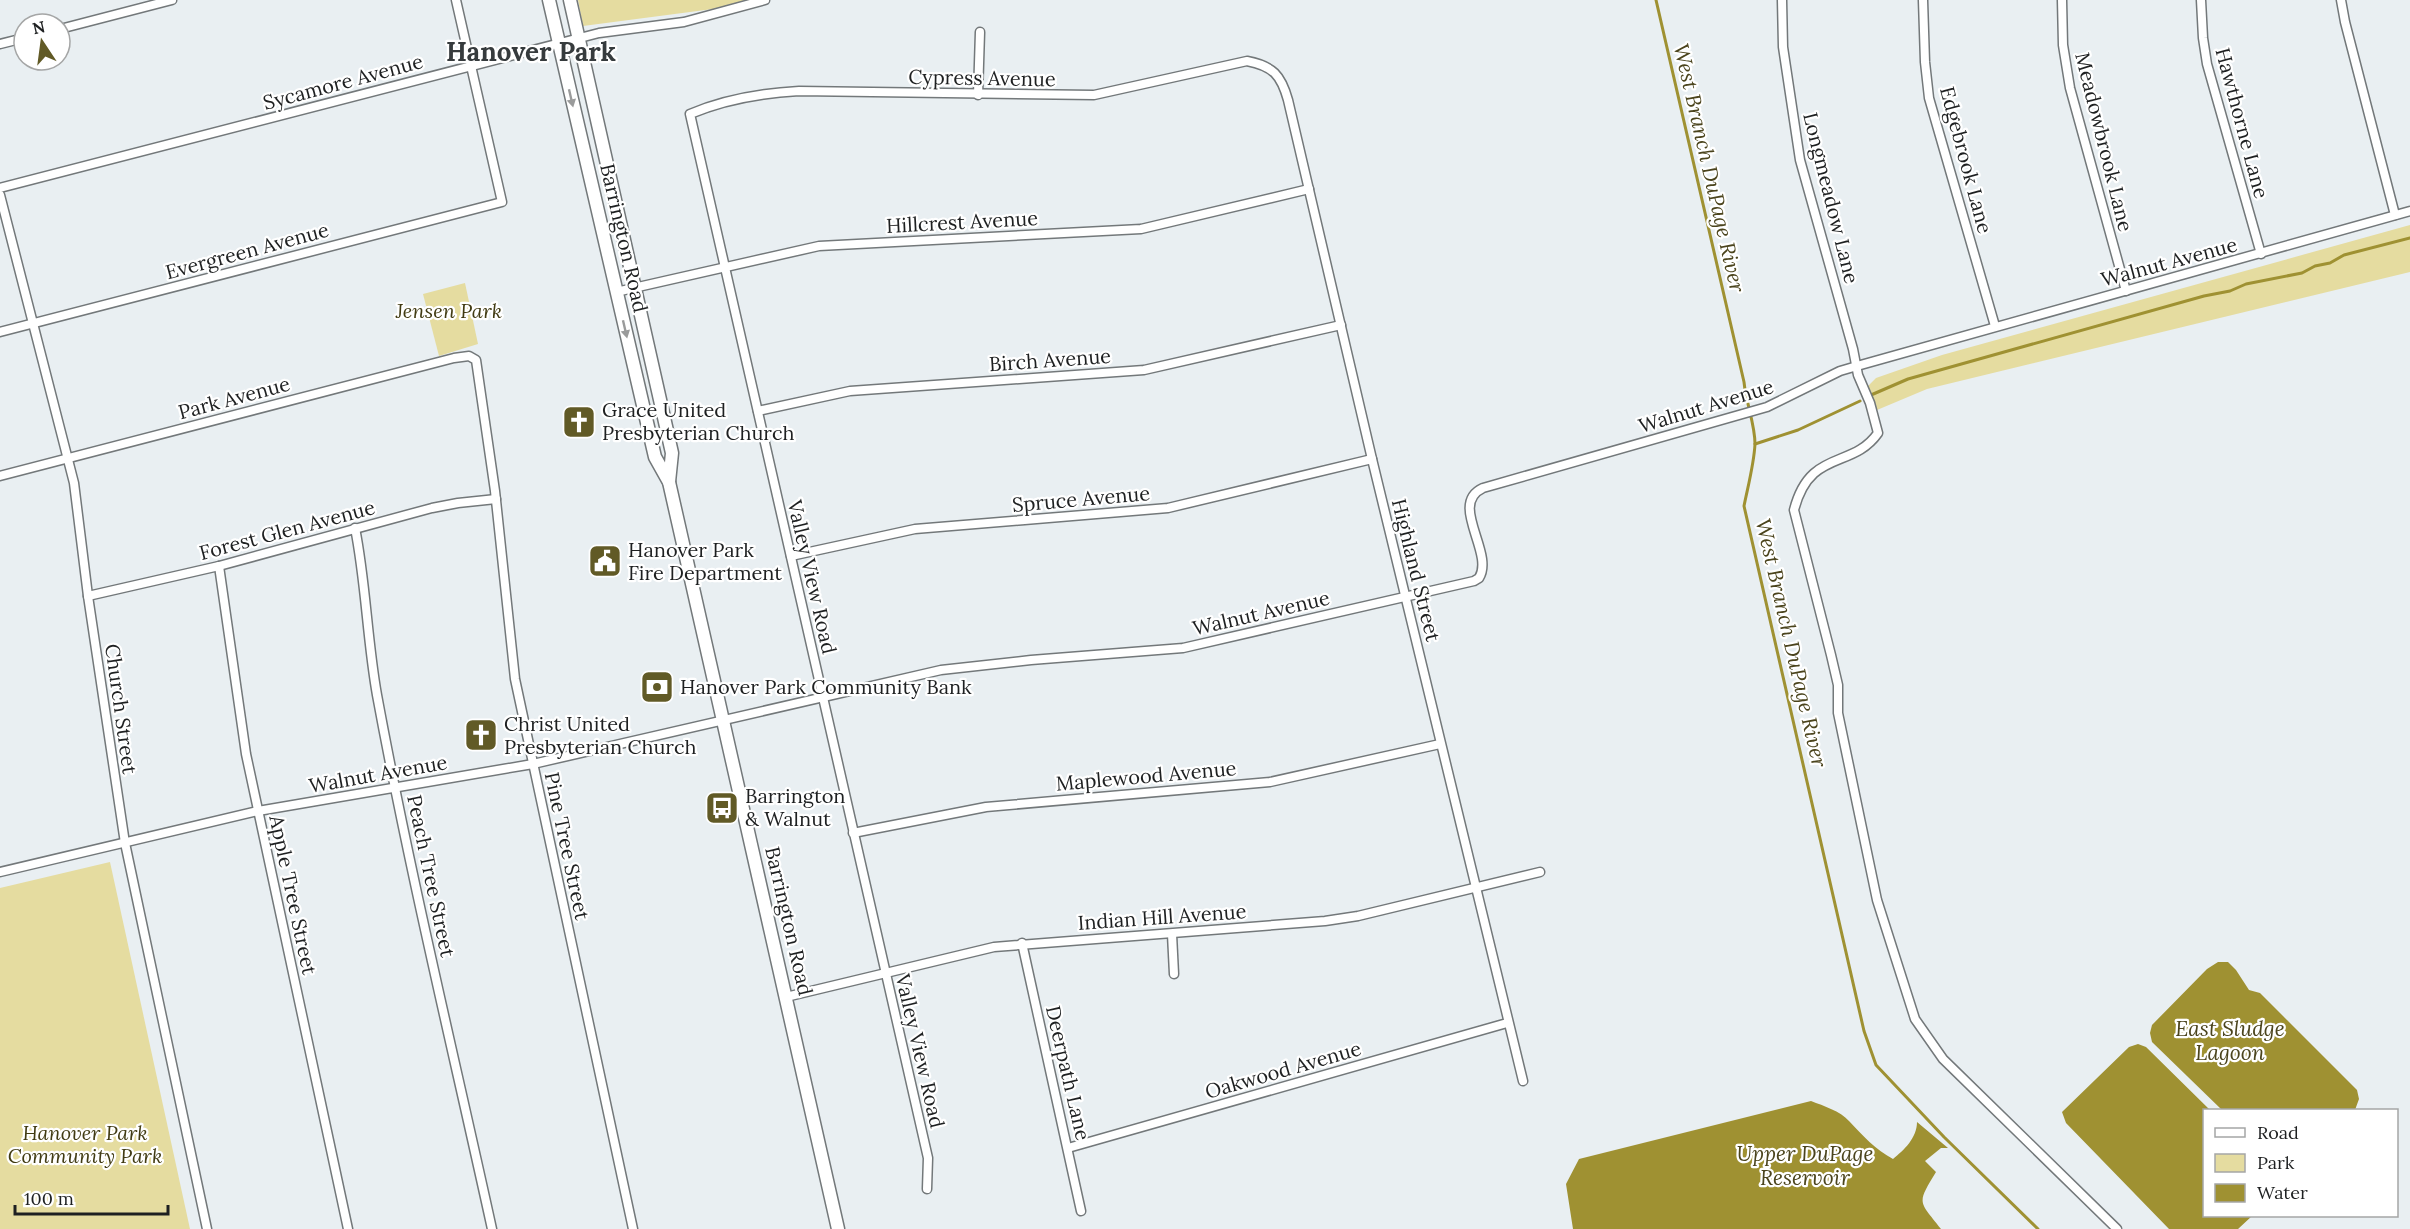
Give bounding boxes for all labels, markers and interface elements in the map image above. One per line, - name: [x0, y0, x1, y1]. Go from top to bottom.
- north arrow: [12, 12, 72, 72]
- text: N: [30, 16, 47, 39]
- district label: Hanover Park: [446, 35, 616, 68]
- water label: West Branch DuPage River: [1668, 41, 1751, 295]
- street label: Hawthorne Lane: [2210, 45, 2275, 201]
- street label: Sycamore Avenue: [260, 48, 426, 115]
- street label: Meadowbrook Lane: [2070, 50, 2139, 234]
- street label: Cypress Avenue: [908, 64, 1056, 91]
- street label: Edgebrook Lane: [1935, 84, 1998, 236]
- one-way arrow: [566, 89, 576, 107]
- street label: Longmeadow Lane: [1798, 110, 1865, 286]
- street label: Barrington Road: [595, 161, 654, 315]
- street label: Hillcrest Avenue: [885, 205, 1039, 238]
- street label: Evergreen Avenue: [162, 217, 331, 284]
- street label: Walnut Avenue: [2098, 231, 2240, 292]
- park label: Jensen Park: [395, 298, 502, 323]
- one-way arrow: [621, 319, 631, 338]
- street label: Birch Avenue: [988, 343, 1112, 376]
- street label: Park Avenue: [175, 371, 293, 424]
- street label: Walnut Avenue: [1635, 373, 1777, 438]
- place label: Grace United Presbyterian Church: [602, 397, 795, 445]
- church icon: Grace United Presbyterian Church: [561, 404, 597, 440]
- street label: Spruce Avenue: [1011, 480, 1151, 517]
- street label: Forest Glen Avenue: [196, 494, 378, 565]
- street label: Highland Street: [1387, 496, 1446, 644]
- street label: Valley View Road: [782, 497, 842, 656]
- water label: West Branch DuPage River: [1750, 516, 1833, 770]
- place label: Hanover Park Fire Department: [628, 537, 782, 585]
- public building icon: Hanover Park Fire Department: [587, 543, 623, 579]
- street label: Walnut Avenue: [1190, 585, 1332, 640]
- street label: Church Street: [100, 642, 143, 776]
- bank icon: Hanover Park Community Bank: [639, 669, 675, 705]
- place label: Hanover Park Community Bank: [680, 674, 972, 699]
- place label: Christ United Presbyterian Church: [504, 711, 697, 759]
- church icon: Christ United Presbyterian Church: [463, 717, 499, 753]
- street label: Walnut Avenue: [307, 749, 449, 798]
- street label: Maplewood Avenue: [1055, 755, 1237, 796]
- street label: Pine Tree Street: [540, 770, 595, 922]
- place label: Barrington & Walnut: [745, 783, 845, 831]
- bus stop icon: Barrington & Walnut: [704, 790, 740, 826]
- street label: Peach Tree Street: [402, 792, 461, 960]
- street label: Apple Tree Street: [264, 812, 323, 977]
- street label: Barrington Road: [760, 844, 819, 998]
- street label: Indian Hill Avenue: [1077, 898, 1247, 935]
- street label: Valley View Road: [890, 971, 950, 1130]
- street label: Deerpath Lane: [1041, 1003, 1096, 1143]
- water label: East Sludge Lagoon: [2175, 1015, 2285, 1066]
- street label: Oakwood Avenue: [1202, 1035, 1364, 1104]
- legend: [2203, 1109, 2398, 1217]
- park label: Hanover Park Community Park: [8, 1120, 162, 1168]
- text: Road: [2257, 1121, 2299, 1144]
- water label: Upper DuPage Reservoir: [1737, 1140, 1873, 1191]
- text: Park: [2257, 1151, 2295, 1174]
- scale bar: [15, 1178, 168, 1216]
- text: Water: [2257, 1181, 2308, 1204]
- text: 100 m: [24, 1187, 74, 1210]

